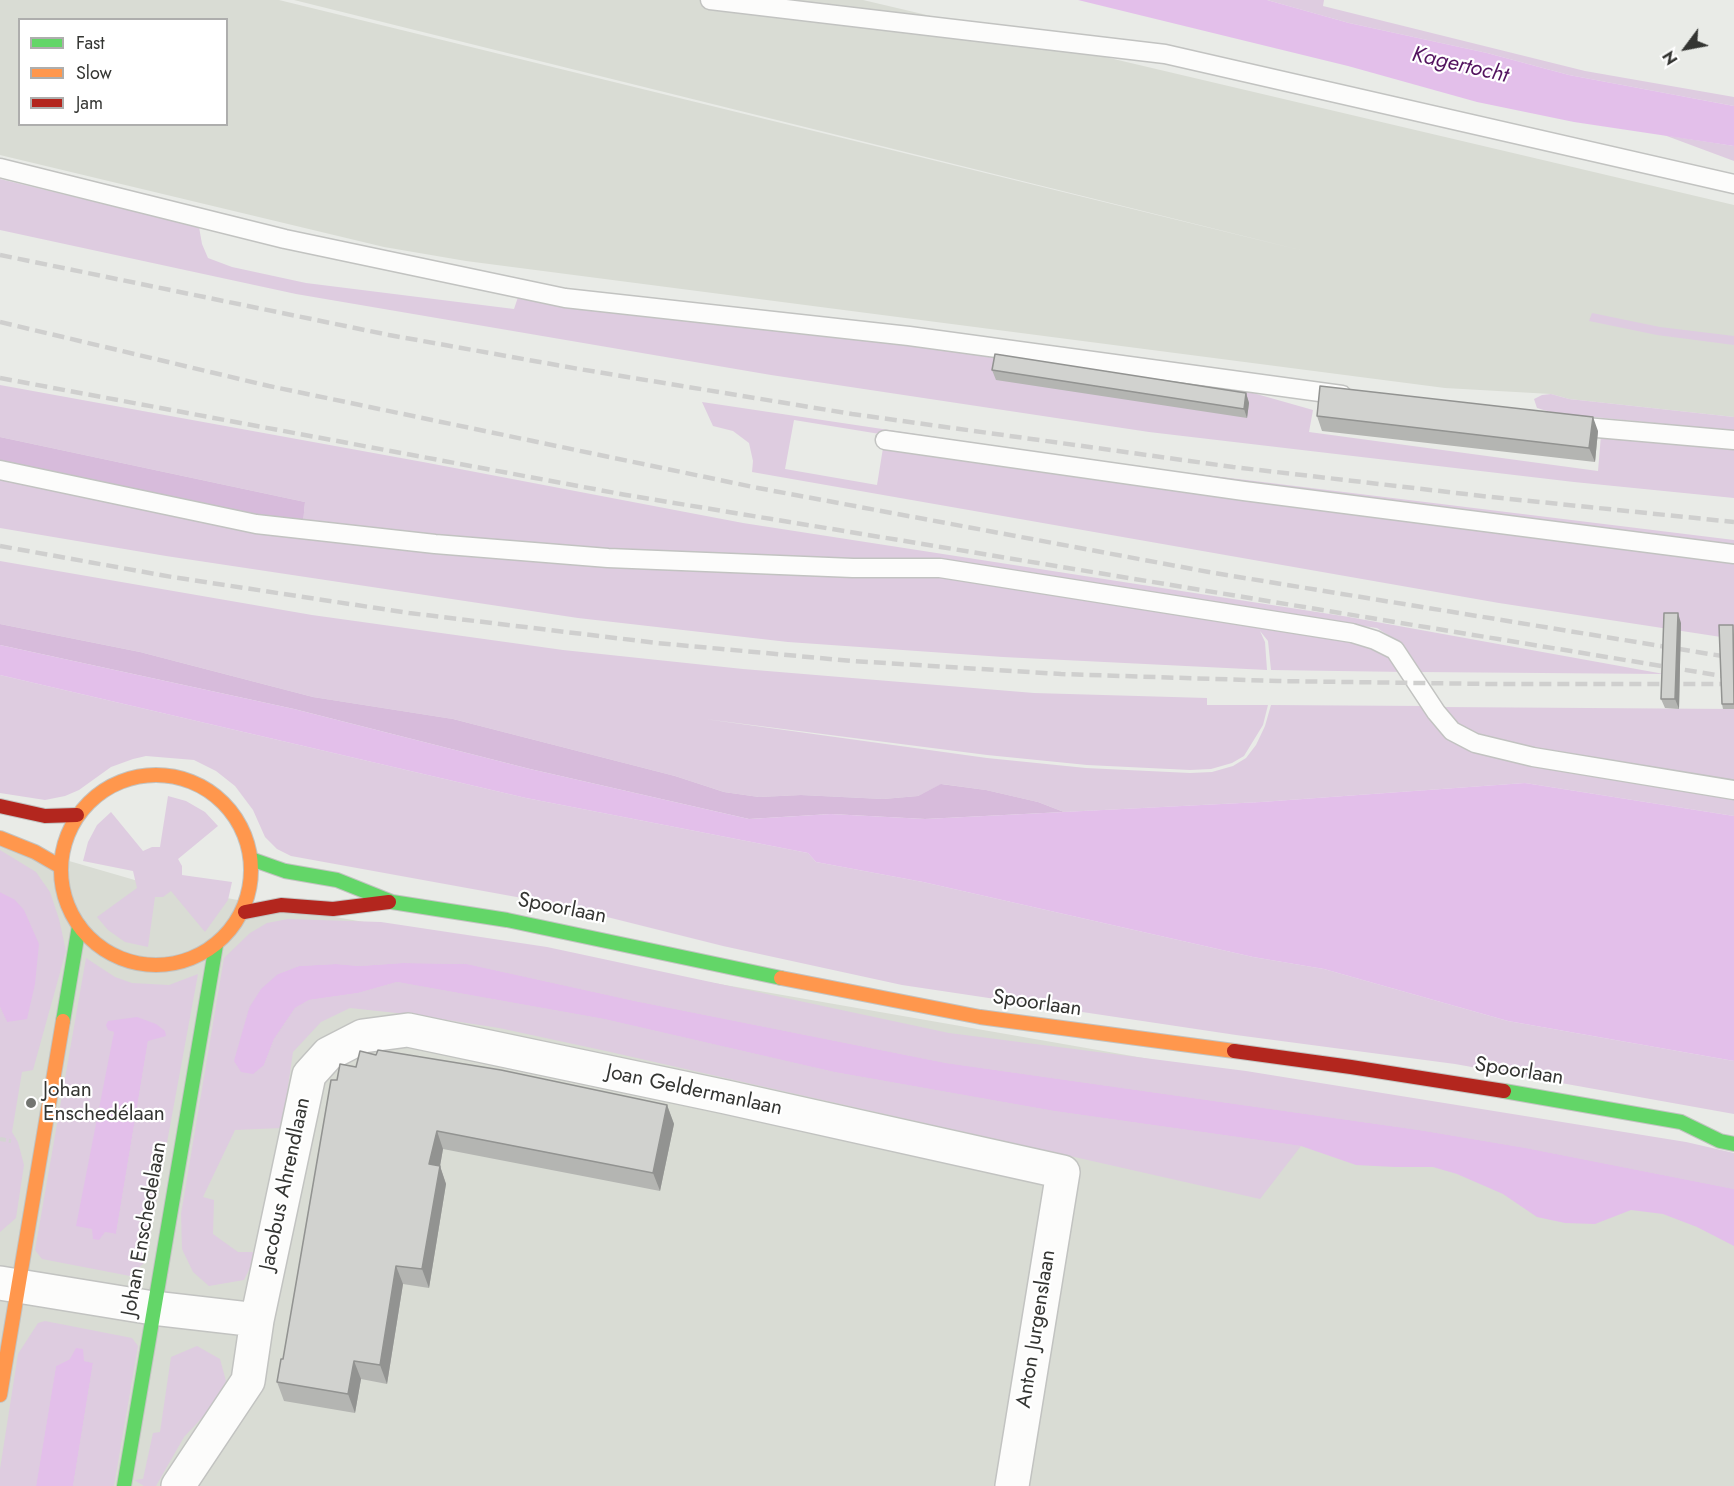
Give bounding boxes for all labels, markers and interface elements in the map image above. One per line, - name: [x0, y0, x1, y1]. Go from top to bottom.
- legend: [18, 18, 228, 126]
- north arrow: [1656, 18, 1716, 78]
- text: Fast: [76, 30, 105, 56]
- water label: Kagertocht: [1409, 42, 1511, 90]
- text: N: [1657, 46, 1683, 69]
- text: Slow: [76, 60, 112, 86]
- text: Jam: [76, 90, 103, 116]
- street label: Spoorlaan: [516, 888, 608, 930]
- street label: Spoorlaan: [991, 985, 1083, 1023]
- street label: Spoorlaan: [1473, 1053, 1565, 1091]
- street label: Joan Geldermanlaan: [604, 1060, 784, 1122]
- place label: Johan Enschedélaan: [43, 1078, 165, 1128]
- street label: Jacobus Ahrendlaan: [255, 1095, 317, 1273]
- marker: Johan Enschedélaan: [24, 1096, 38, 1110]
- street label: Johan Enschedelaan: [117, 1140, 173, 1318]
- street label: Anton Jurgenslaan: [1012, 1248, 1062, 1410]

